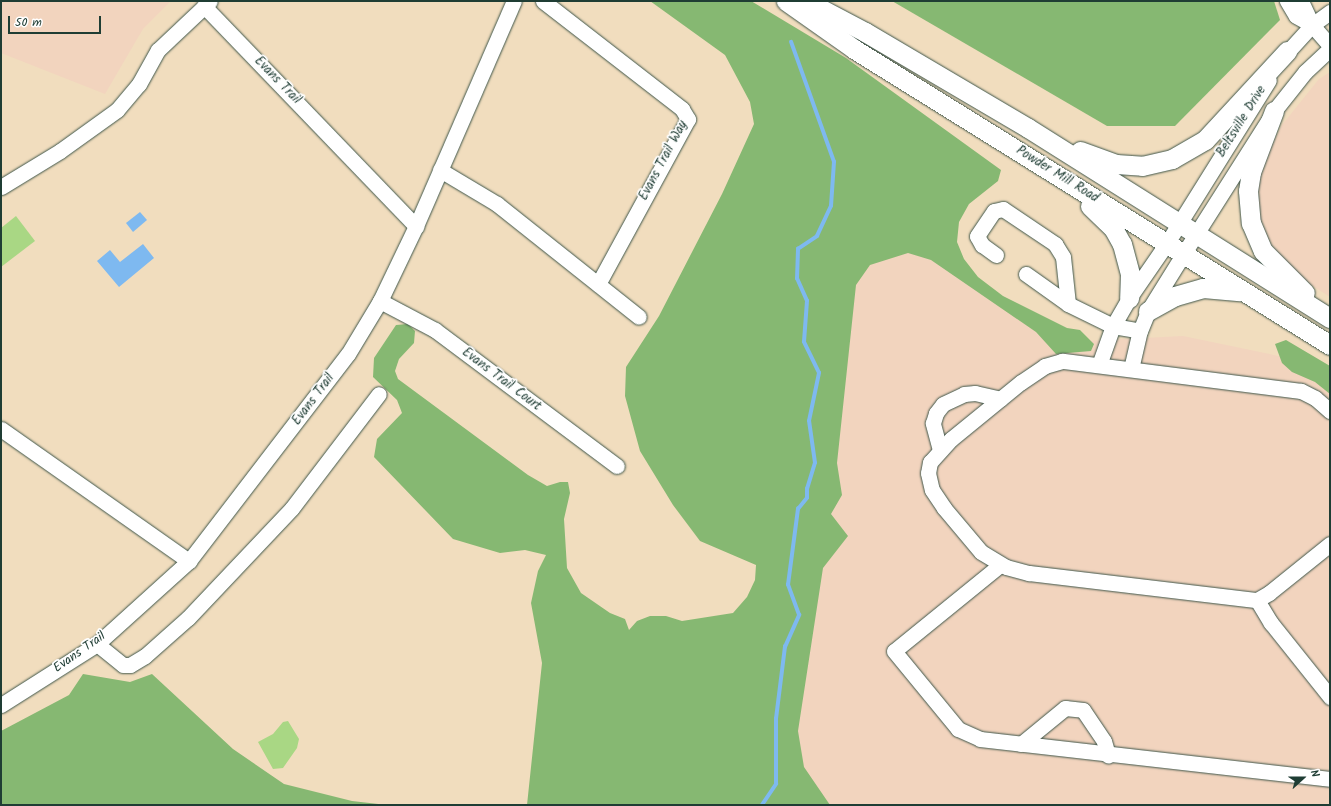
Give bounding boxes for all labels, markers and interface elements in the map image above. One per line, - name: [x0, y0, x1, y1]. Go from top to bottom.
- scale bar: [10, 8, 103, 34]
- text: 50 m: [15, 13, 42, 32]
- street label: Evans Trail: [250, 54, 304, 108]
- street label: Beltsville Drive: [1214, 84, 1270, 160]
- street label: Evans Trail Way: [636, 118, 692, 204]
- street label: Powder Mill Road: [1013, 143, 1101, 207]
- street label: Evans Trail Court: [458, 345, 544, 415]
- street label: Evans Trail: [290, 371, 338, 429]
- street label: Evans Trail: [51, 629, 109, 677]
- north arrow: [1283, 758, 1323, 798]
- text: N: [1305, 767, 1324, 780]

